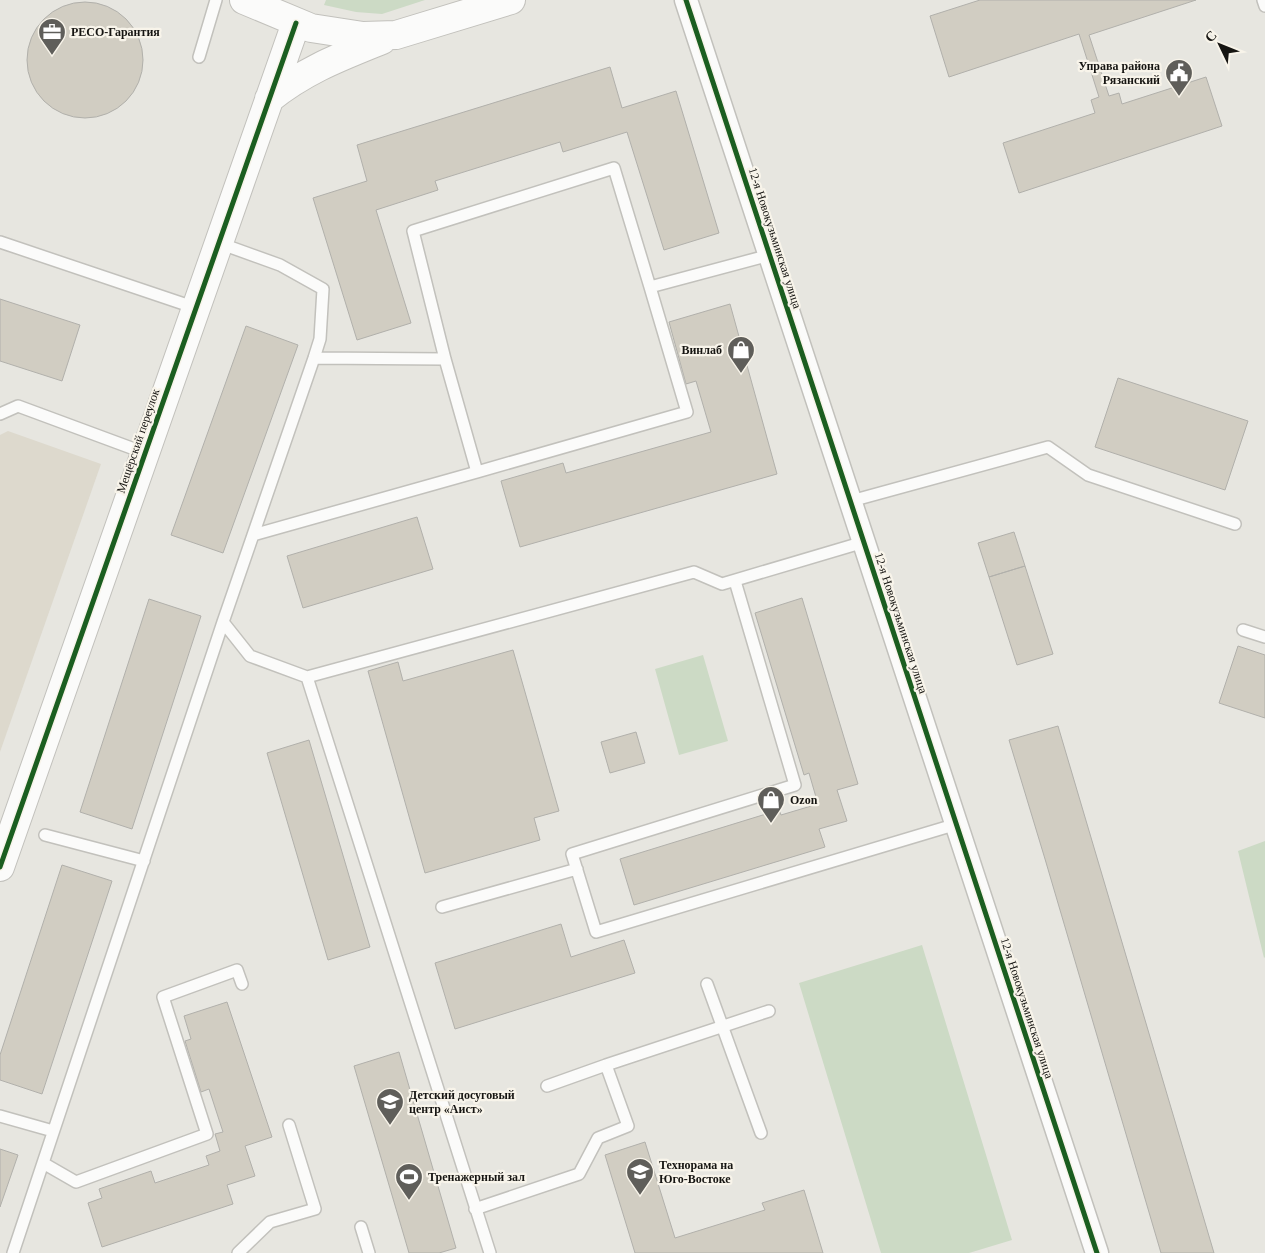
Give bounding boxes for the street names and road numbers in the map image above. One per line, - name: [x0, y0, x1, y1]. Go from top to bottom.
- street label: 12-я Новокузьминская улица: [746, 166, 805, 311]
- street label: Мещёрский переулок: [114, 387, 162, 495]
- street label: 12-я Новокузьминская улица: [872, 551, 931, 696]
- street label: 12-я Новокузьминская улица: [998, 936, 1057, 1081]

